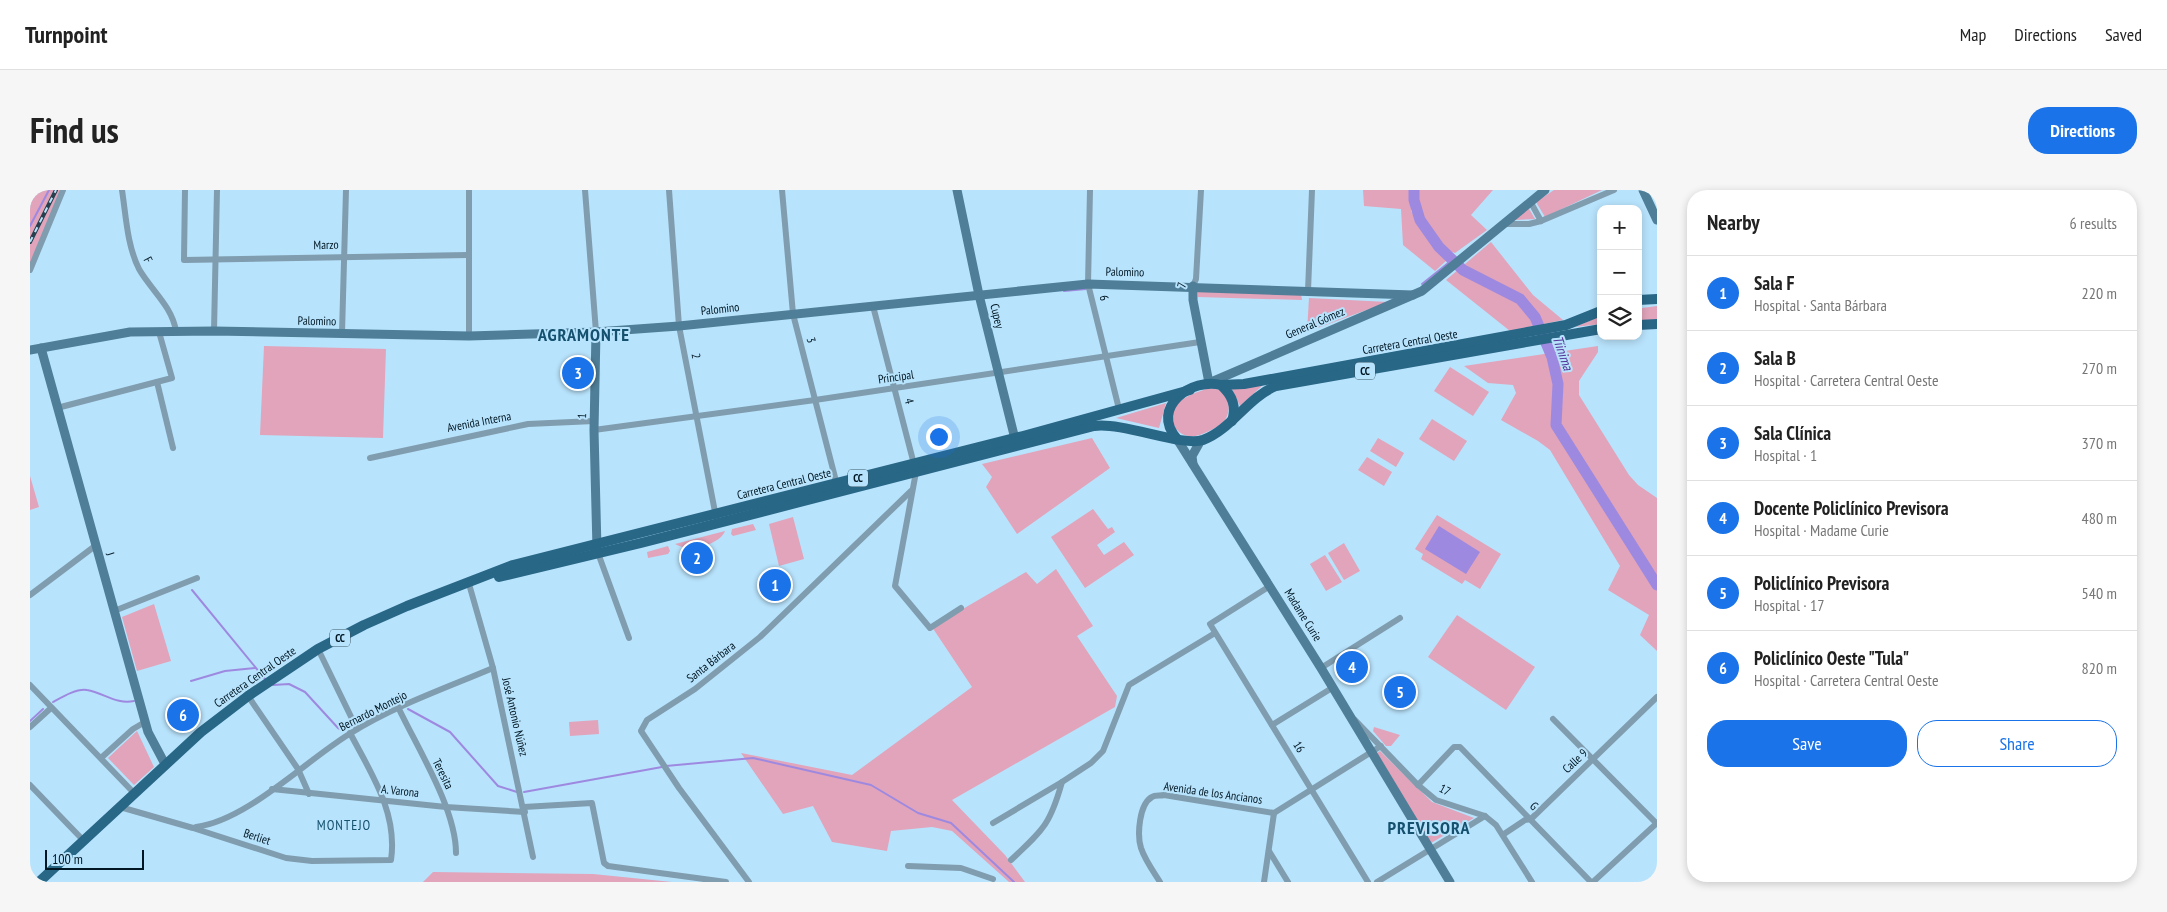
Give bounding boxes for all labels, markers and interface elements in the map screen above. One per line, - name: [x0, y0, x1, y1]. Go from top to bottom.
- text: Turnpoint: [25, 19, 107, 50]
- text: Map: [1960, 23, 1986, 46]
- text: Directions: [2014, 23, 2077, 46]
- text: Saved: [2105, 23, 2142, 46]
- text: Find us: [30, 107, 119, 153]
- button: Directions: [2028, 107, 2137, 154]
- map controls: [1597, 205, 1642, 340]
- button: +: [1597, 205, 1642, 250]
- text: Nearby: [1707, 209, 1760, 236]
- text: 6 results: [2070, 213, 2117, 233]
- street label: Marzo: [313, 237, 339, 252]
- button: −: [1597, 250, 1642, 295]
- street label: F: [141, 254, 156, 265]
- street label: Palomino: [1106, 264, 1145, 279]
- text: Sala F: [1754, 271, 1795, 295]
- street label: 7: [1174, 281, 1189, 289]
- text: 1: [1719, 283, 1727, 303]
- text: 220 m: [2082, 283, 2117, 303]
- street label: 6: [1097, 293, 1112, 302]
- button: layers: [1597, 295, 1642, 340]
- text: Hospital · Santa Bárbara: [1754, 295, 1887, 315]
- street label: Palomino: [700, 299, 740, 318]
- street label: Cupey: [987, 302, 1008, 330]
- street label: General Gómez: [1283, 303, 1347, 342]
- street label: Palomino: [298, 313, 337, 328]
- district label: AGRAMONTE: [537, 323, 630, 346]
- street label: Carretera Central Oeste: [1361, 326, 1459, 357]
- water label: Tíinima: [1549, 333, 1578, 374]
- street label: 3: [804, 335, 819, 344]
- text: Sala B: [1754, 346, 1796, 370]
- street label: 2: [689, 352, 704, 360]
- pin: 3: [562, 354, 594, 392]
- text: 2: [1719, 358, 1727, 378]
- text: 270 m: [2082, 358, 2117, 378]
- road number: CC: [1355, 362, 1375, 380]
- street label: Principal: [877, 367, 915, 386]
- text: Hospital · Carretera Central Oeste: [1754, 370, 1939, 390]
- street label: 4: [902, 396, 918, 406]
- street label: Avenida Interna: [446, 408, 512, 435]
- street label: 1: [574, 413, 589, 419]
- text: Sala Clínica: [1754, 421, 1831, 445]
- your location: [926, 424, 952, 450]
- text: 3: [1719, 433, 1727, 453]
- text: 370 m: [2082, 433, 2117, 453]
- text: Hospital · 1: [1754, 445, 1817, 465]
- street label: Carretera Central Oeste: [735, 465, 832, 502]
- road number: CC: [848, 470, 868, 486]
- text: Docente Policlínico Previsora: [1754, 496, 1949, 520]
- text: 4: [1719, 508, 1727, 528]
- text: 480 m: [2082, 508, 2117, 528]
- text: Hospital · Madame Curie: [1754, 520, 1889, 540]
- pin: 2: [681, 539, 713, 577]
- street label: J: [103, 549, 118, 558]
- pin: 1: [759, 566, 791, 604]
- text: Policlínico Previsora: [1754, 571, 1889, 595]
- text: 5: [1719, 583, 1727, 603]
- text: 540 m: [2082, 583, 2117, 603]
- street label: Madame Curie: [1281, 586, 1325, 644]
- text: Hospital · 17: [1754, 595, 1824, 615]
- road number: CC: [330, 629, 350, 646]
- street label: Santa Bárbara: [683, 638, 738, 685]
- street label: Carretera Central Oeste: [211, 643, 299, 710]
- text: Policlínico Oeste "Tula": [1754, 646, 1909, 670]
- pin: 4: [1336, 648, 1368, 686]
- text: 6: [1719, 658, 1727, 678]
- text: 820 m: [2082, 658, 2117, 678]
- text: Hospital · Carretera Central Oeste: [1754, 670, 1939, 690]
- pin: 5: [1384, 673, 1416, 711]
- street label: José Antonio Núñez: [499, 675, 532, 758]
- street label: Bernardo Montejo: [336, 687, 409, 734]
- pin: 6: [167, 696, 199, 734]
- button: Save: [1707, 720, 1907, 767]
- button: Share: [1917, 720, 2117, 767]
- street label: 16: [1290, 738, 1309, 755]
- street label: Calle 9: [1559, 745, 1590, 776]
- street label: Teresita: [430, 756, 457, 792]
- street label: Avenida de los Ancianos: [1163, 778, 1263, 807]
- street label: 17: [1437, 780, 1454, 799]
- street label: A. Varona: [380, 781, 420, 800]
- street label: G: [1527, 798, 1542, 813]
- district label: MONTEJO: [317, 816, 371, 834]
- district label: PREVISORA: [1387, 816, 1471, 839]
- street label: Berliet: [242, 825, 273, 848]
- scale bar: [45, 847, 144, 870]
- text: 100 m: [52, 850, 83, 868]

